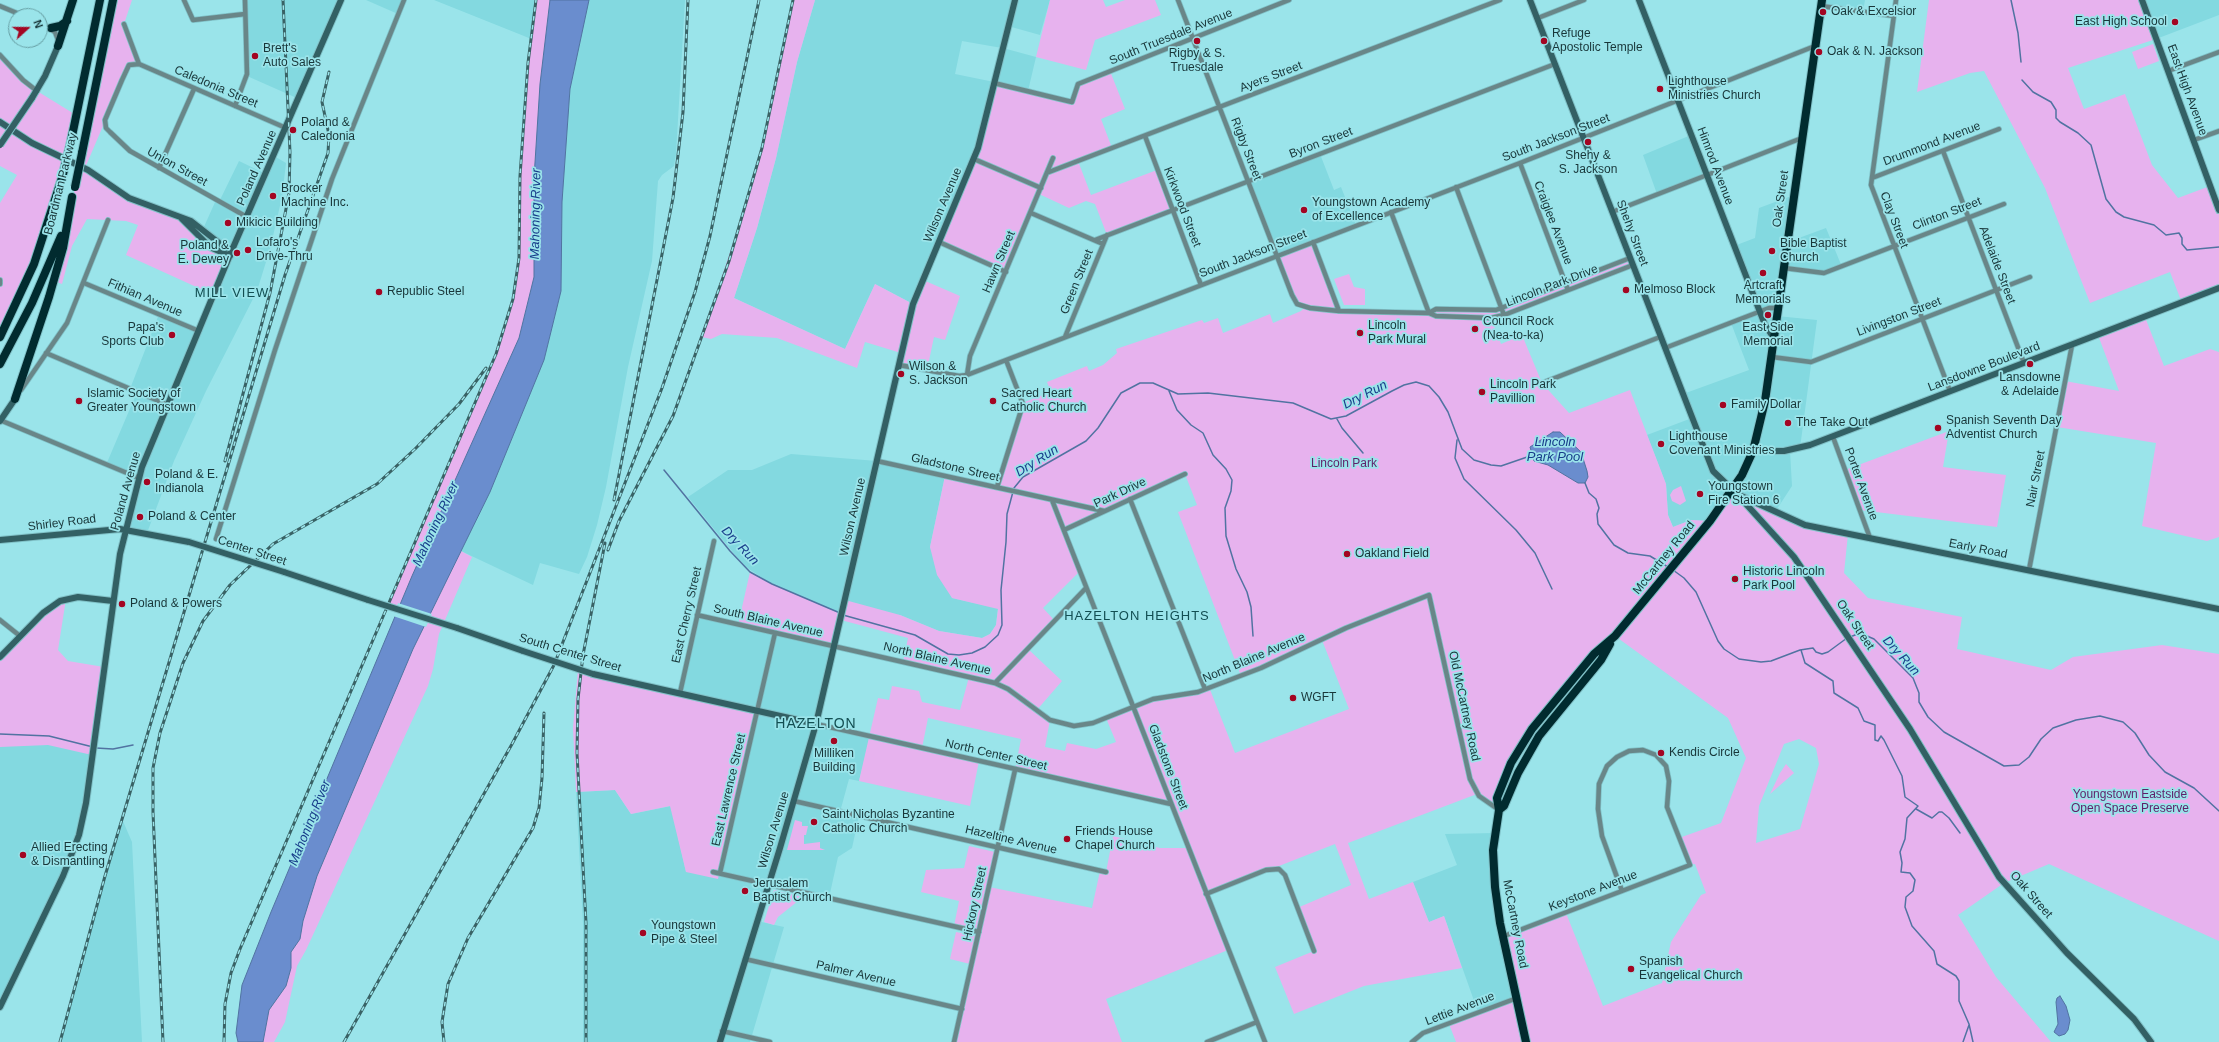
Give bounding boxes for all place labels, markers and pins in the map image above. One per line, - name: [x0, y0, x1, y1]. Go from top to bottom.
- place label: Oak & Excelsior: [1831, 5, 1916, 19]
- marker: Oak & Excelsior: [1818, 7, 1828, 17]
- place label: East High School: [2075, 15, 2167, 29]
- marker: East High School: [2170, 17, 2180, 27]
- place label: Refuge Apostolic Temple: [1552, 27, 1643, 55]
- marker: Rigby & S. Truesdale: [1192, 36, 1202, 46]
- marker: Refuge Apostolic Temple: [1539, 36, 1549, 46]
- place label: Brett's Auto Sales: [263, 42, 321, 70]
- place label: Oak & N. Jackson: [1827, 45, 1923, 59]
- place label: Rigby & S. Truesdale: [1169, 47, 1225, 75]
- marker: Oak & N. Jackson: [1814, 47, 1824, 57]
- marker: Brett's Auto Sales: [250, 51, 260, 61]
- place label: Lighthouse Ministries Church: [1668, 75, 1761, 103]
- marker: Lighthouse Ministries Church: [1655, 84, 1665, 94]
- place label: Poland & Caledonia: [301, 116, 355, 144]
- marker: Poland & Caledonia: [288, 125, 298, 135]
- marker: Shehy & S. Jackson: [1583, 137, 1593, 147]
- place label: Shehy & S. Jackson: [1559, 149, 1617, 177]
- place label: Brocker Machine Inc.: [281, 182, 349, 210]
- marker: Brocker Machine Inc.: [268, 191, 278, 201]
- place label: Youngstown Academy of Excellence: [1312, 196, 1430, 224]
- marker: Youngstown Academy of Excellence: [1299, 205, 1309, 215]
- place label: Mikicic Building: [236, 216, 318, 230]
- marker: Mikicic Building: [223, 218, 233, 228]
- place label: Lofaro's Drive-Thru: [256, 236, 313, 264]
- place label: Bible Baptist Church: [1780, 237, 1847, 265]
- place label: Poland & E. Dewey: [178, 239, 229, 267]
- marker: Lofaro's Drive-Thru: [243, 245, 253, 255]
- marker: Bible Baptist Church: [1767, 246, 1777, 256]
- marker: Poland & E. Dewey: [232, 248, 242, 258]
- marker: Artcraft Memorials: [1758, 268, 1768, 278]
- place label: Artcraft Memorials: [1735, 279, 1791, 307]
- place label: Melmoso Block: [1634, 283, 1715, 297]
- place label: Republic Steel: [387, 285, 464, 299]
- marker: Melmoso Block: [1621, 285, 1631, 295]
- marker: Republic Steel: [374, 287, 384, 297]
- marker: East Side Memorial: [1763, 310, 1773, 320]
- place label: Council Rock (Nea-to-ka): [1483, 315, 1554, 343]
- place label: Lincoln Park Mural: [1368, 319, 1426, 347]
- place label: Papa's Sports Club: [101, 321, 164, 349]
- place label: East Side Memorial: [1742, 321, 1794, 349]
- marker: Council Rock (Nea-to-ka): [1470, 324, 1480, 334]
- marker: Lincoln Park Mural: [1355, 328, 1365, 338]
- marker: Papa's Sports Club: [167, 330, 177, 340]
- marker: Lansdowne & Adelaide: [2025, 359, 2035, 369]
- place label: Wilson & S. Jackson: [909, 360, 968, 388]
- marker: Wilson & S. Jackson: [896, 369, 906, 379]
- place label: Lansdowne & Adelaide: [1999, 371, 2061, 399]
- place label: Lincoln Park Pavillion: [1490, 378, 1556, 406]
- place label: Islamic Society of Greater Youngstown: [87, 387, 196, 415]
- place label: Sacred Heart Catholic Church: [1001, 387, 1086, 415]
- marker: Lincoln Park Pavillion: [1477, 387, 1487, 397]
- marker: Islamic Society of Greater Youngstown: [74, 396, 84, 406]
- marker: Sacred Heart Catholic Church: [988, 396, 998, 406]
- place label: Family Dollar: [1731, 398, 1801, 412]
- marker: Family Dollar: [1718, 400, 1728, 410]
- place label: Spanish Seventh Day Adventist Church: [1946, 414, 2061, 442]
- place label: The Take Out: [1796, 416, 1868, 430]
- marker: The Take Out: [1783, 418, 1793, 428]
- marker: Spanish Seventh Day Adventist Church: [1933, 423, 1943, 433]
- place label: Lighthouse Covenant Ministries: [1669, 430, 1774, 458]
- marker: Lighthouse Covenant Ministries: [1656, 439, 1666, 449]
- place label: Poland & E. Indianola: [155, 468, 218, 496]
- marker: Poland & E. Indianola: [142, 477, 152, 487]
- place label: Youngstown Fire Station 6: [1708, 480, 1779, 508]
- marker: Youngstown Fire Station 6: [1695, 489, 1705, 499]
- place label: Poland & Center: [148, 510, 236, 524]
- marker: Poland & Center: [135, 512, 145, 522]
- place label: Oakland Field: [1355, 547, 1429, 561]
- marker: Oakland Field: [1342, 549, 1352, 559]
- place label: Historic Lincoln Park Pool: [1743, 565, 1824, 593]
- marker: Historic Lincoln Park Pool: [1730, 574, 1740, 584]
- place label: Poland & Powers: [130, 597, 222, 611]
- marker: Poland & Powers: [117, 599, 127, 609]
- place label: WGFT: [1301, 691, 1336, 705]
- marker: WGFT: [1288, 693, 1298, 703]
- marker: Milliken Building: [829, 736, 839, 746]
- place label: Kendis Circle: [1669, 746, 1740, 760]
- place label: Milliken Building: [813, 747, 855, 775]
- marker: Kendis Circle: [1656, 748, 1666, 758]
- place label: Saint Nicholas Byzantine Catholic Church: [822, 808, 955, 836]
- marker: Saint Nicholas Byzantine Catholic Church: [809, 817, 819, 827]
- place label: Friends House Chapel Church: [1075, 825, 1155, 853]
- marker: Friends House Chapel Church: [1062, 834, 1072, 844]
- place label: Allied Erecting & Dismantling: [31, 841, 108, 869]
- marker: Allied Erecting & Dismantling: [18, 850, 28, 860]
- place label: Jerusalem Baptist Church: [753, 877, 832, 905]
- marker: Jerusalem Baptist Church: [740, 886, 750, 896]
- place label: Youngstown Pipe & Steel: [651, 919, 717, 947]
- marker: Youngstown Pipe & Steel: [638, 928, 648, 938]
- place label: Spanish Evangelical Church: [1639, 955, 1742, 983]
- marker: Spanish Evangelical Church: [1626, 964, 1636, 974]

